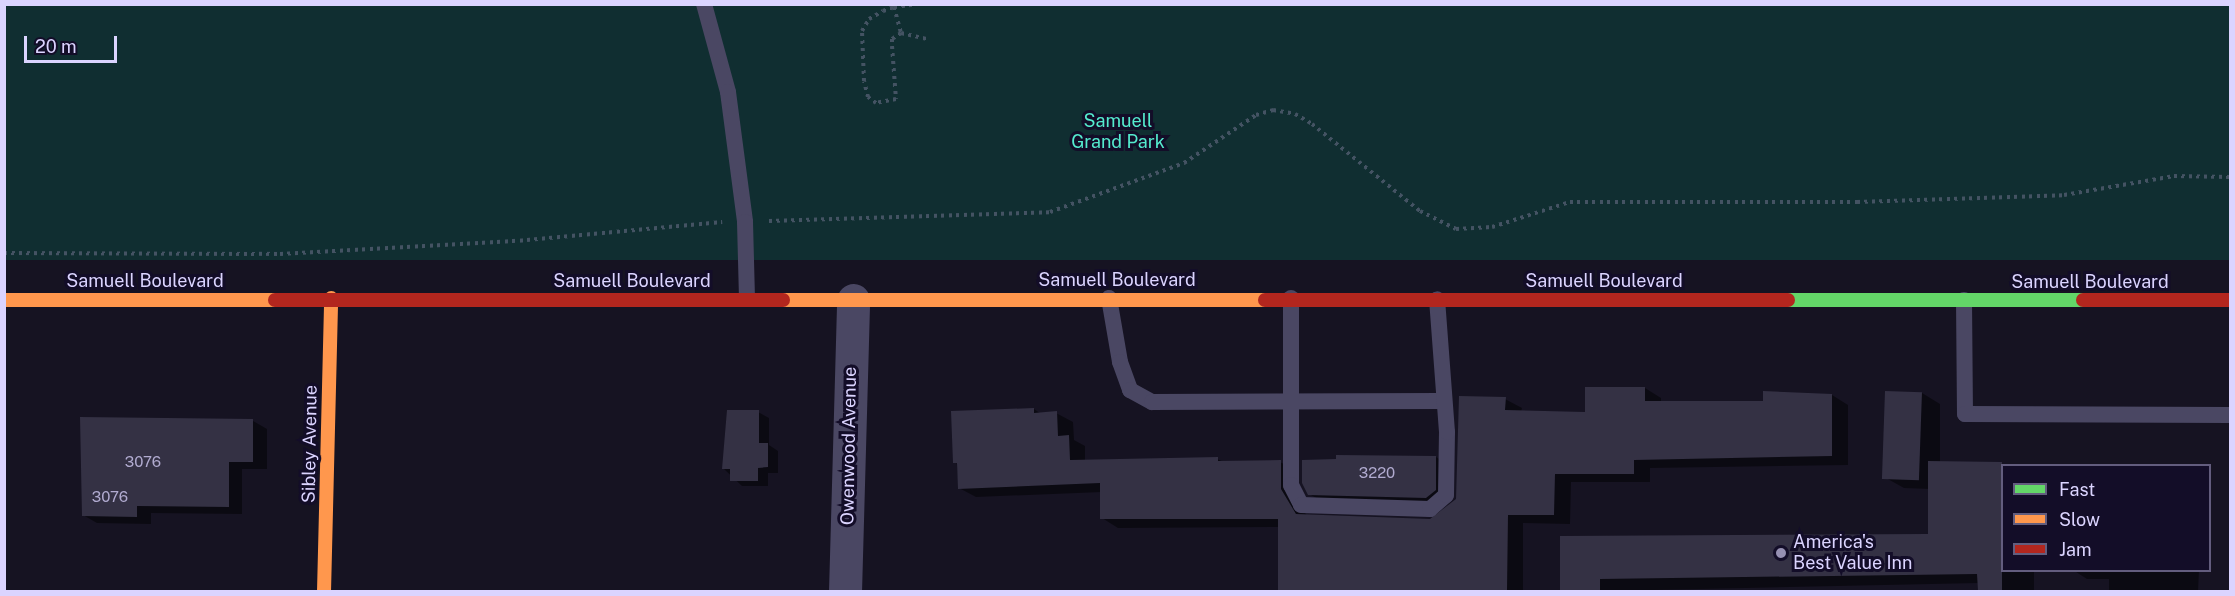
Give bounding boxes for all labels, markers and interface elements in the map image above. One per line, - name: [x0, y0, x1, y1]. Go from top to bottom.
- scale bar: [27, 24, 120, 62]
- text: 20 m: [35, 36, 77, 57]
- park label: Samuell Grand Park: [1071, 111, 1165, 154]
- street label: Samuell Boulevard: [1038, 269, 1196, 291]
- street label: Samuell Boulevard: [66, 270, 224, 292]
- street label: Samuell Boulevard: [553, 270, 711, 292]
- street label: Samuell Boulevard: [1525, 270, 1683, 292]
- street label: Samuell Boulevard: [2011, 271, 2169, 293]
- street label: Owenwood Avenue: [837, 367, 861, 525]
- street label: Sibley Avenue: [298, 385, 322, 503]
- house number: 3076: [125, 453, 161, 471]
- house number: 3220: [1359, 464, 1395, 482]
- legend: [2001, 464, 2211, 572]
- text: Fast: [2059, 479, 2095, 500]
- house number: 3076: [92, 488, 128, 506]
- text: Slow: [2059, 509, 2100, 530]
- place label: America's Best Value Inn: [1793, 532, 1913, 574]
- text: Jam: [2059, 539, 2092, 560]
- marker: America's Best Value Inn: [1774, 546, 1788, 560]

